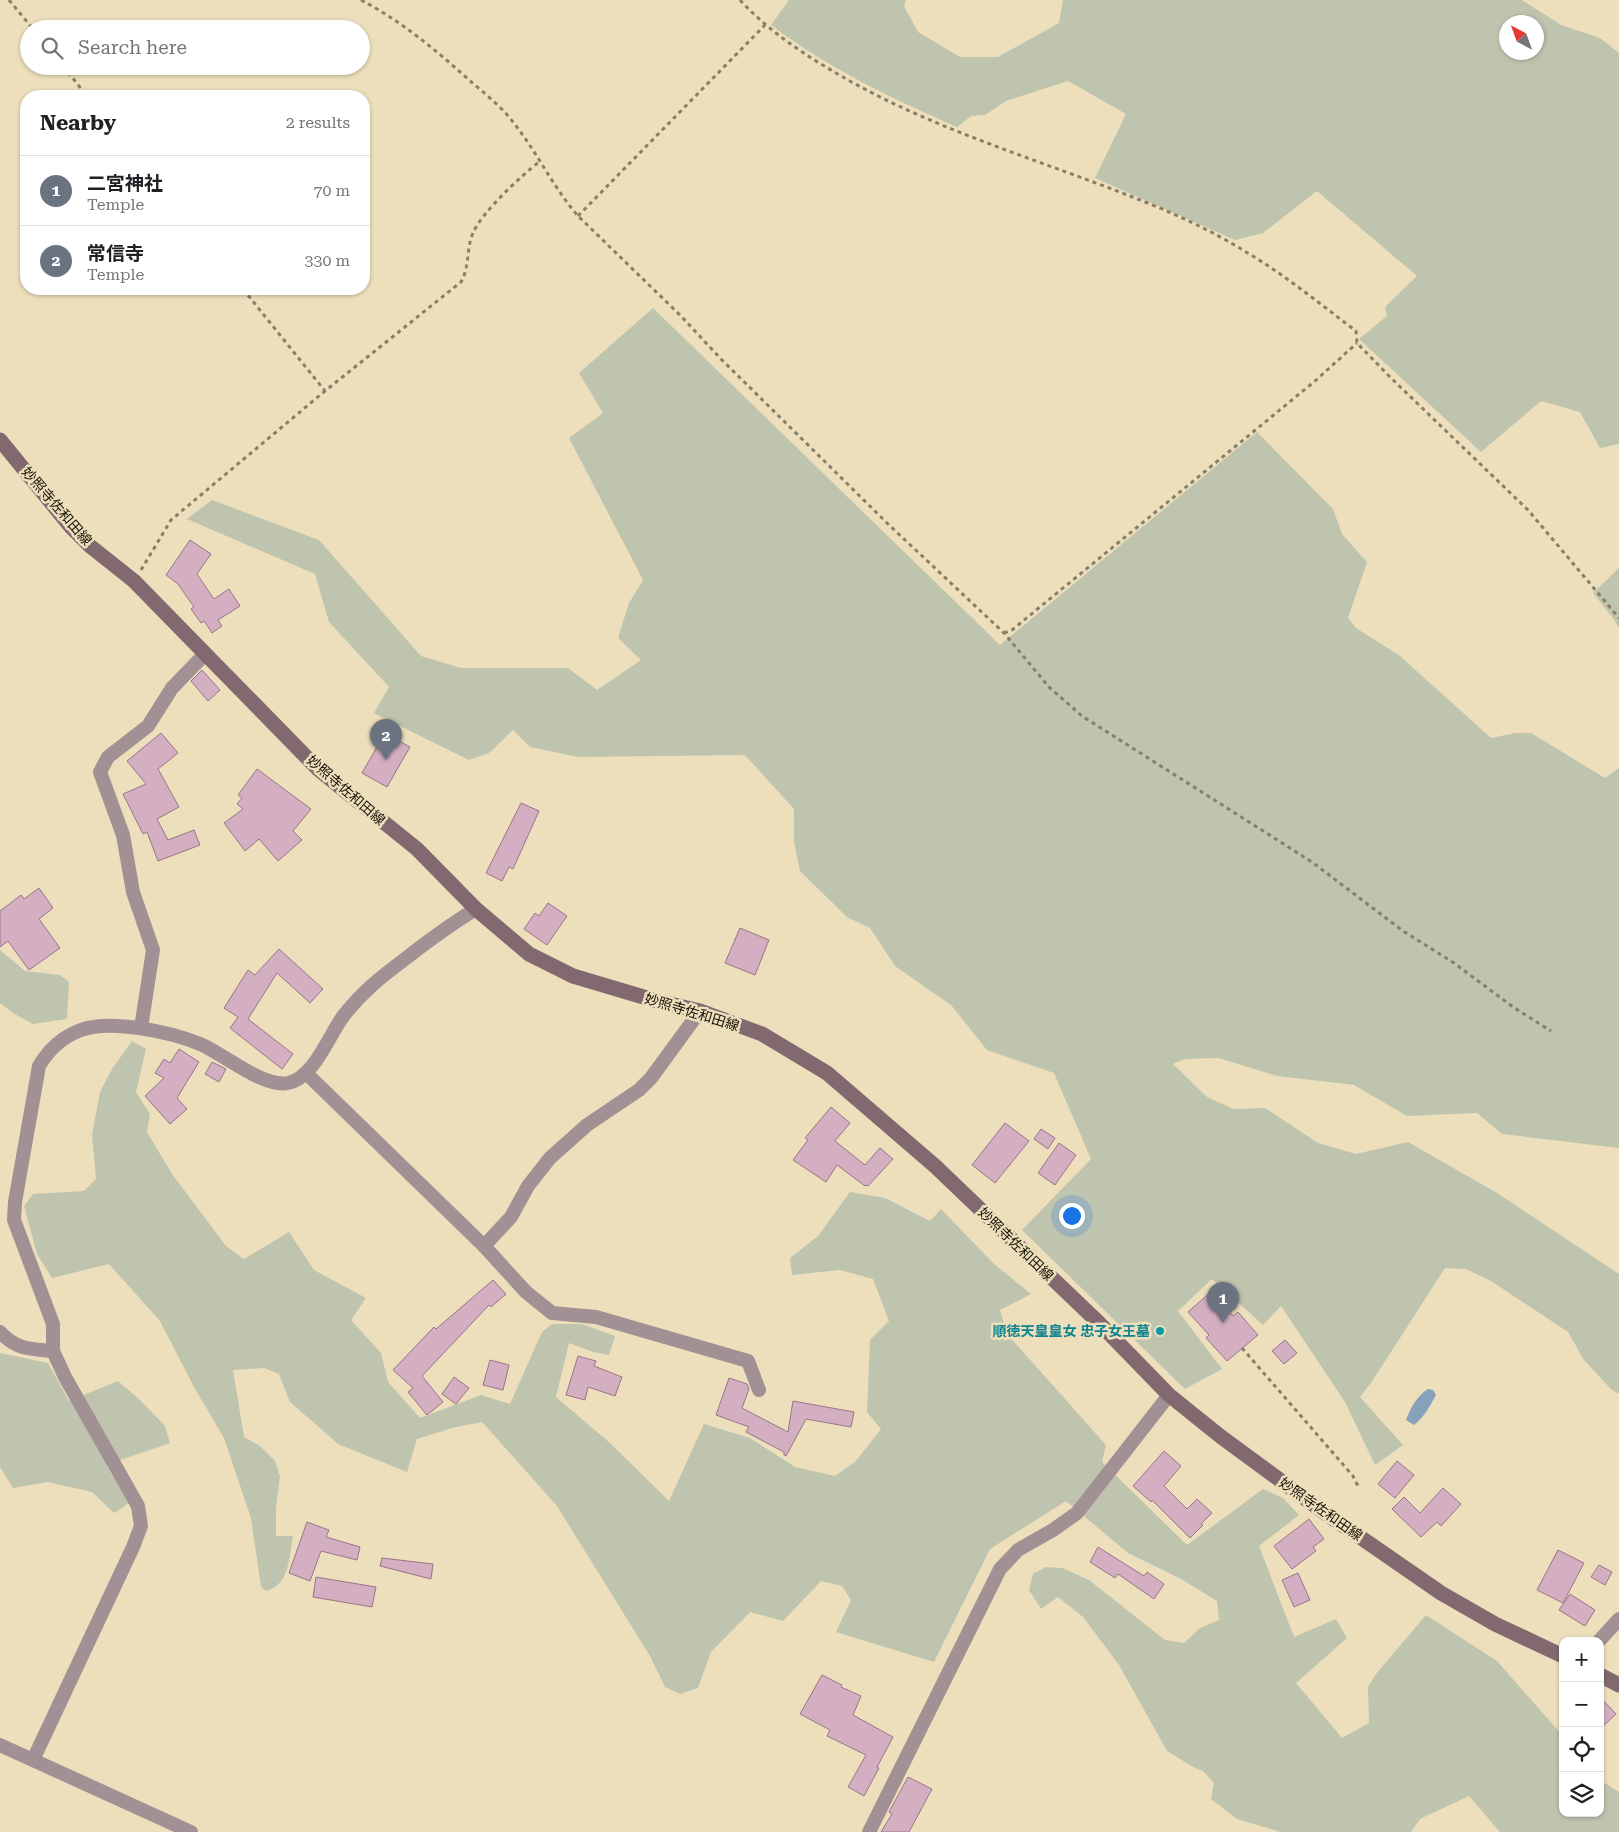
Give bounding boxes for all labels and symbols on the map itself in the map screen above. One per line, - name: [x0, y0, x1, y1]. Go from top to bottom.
- north arrow: [1499, 15, 1544, 60]
- street label: 妙照寺佐和田線: [19, 464, 95, 548]
- pin: 2: [370, 719, 402, 760]
- street label: 妙照寺佐和田線: [304, 752, 388, 828]
- street label: 妙照寺佐和田線: [643, 990, 741, 1034]
- your location: [1059, 1203, 1085, 1229]
- street label: 妙照寺佐和田線: [975, 1204, 1057, 1284]
- pin: 1: [1207, 1282, 1239, 1323]
- place label: 順徳天皇皇女 忠子女王墓: [992, 1323, 1150, 1339]
- marker: 順徳天皇皇女 忠子女王墓: [1154, 1325, 1166, 1337]
- street label: 妙照寺佐和田線: [1276, 1474, 1366, 1544]

